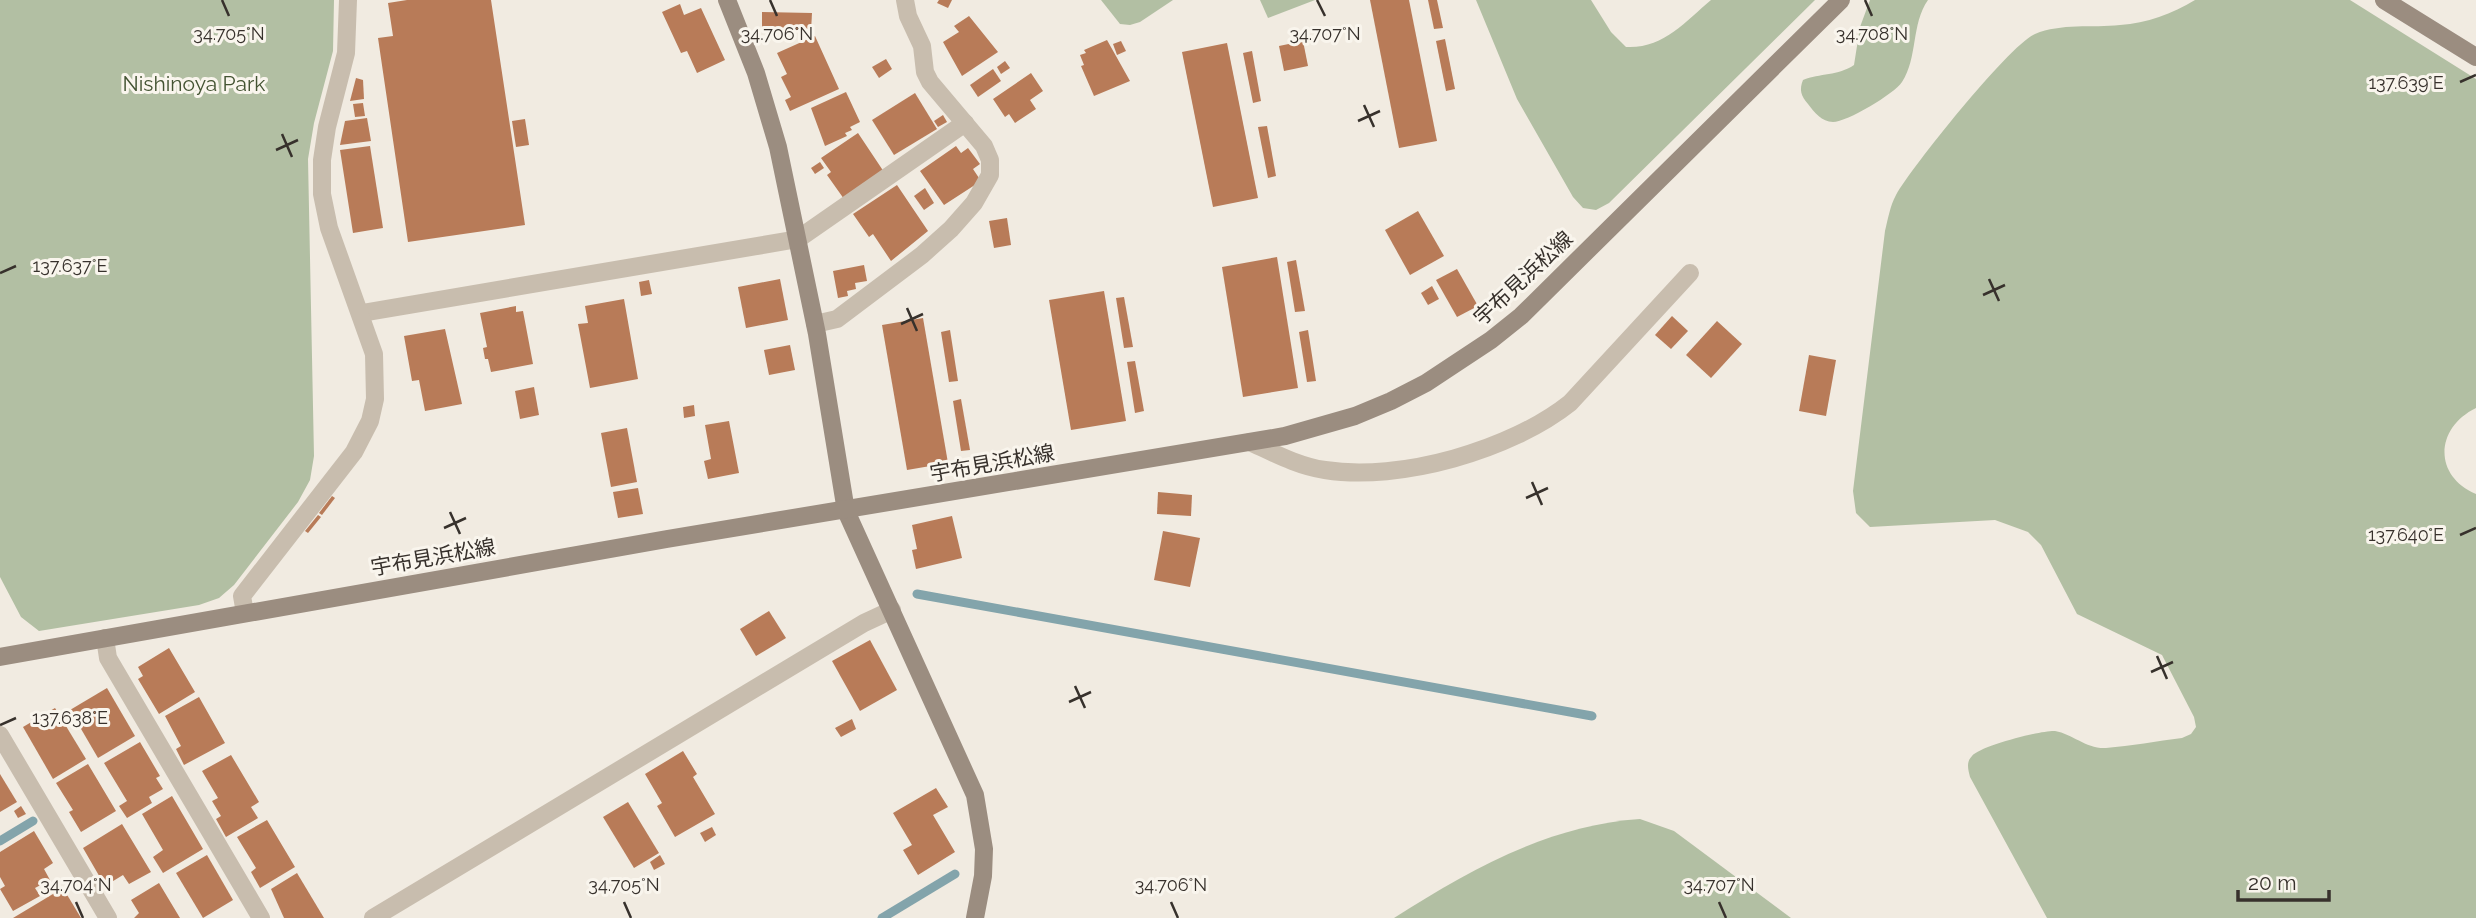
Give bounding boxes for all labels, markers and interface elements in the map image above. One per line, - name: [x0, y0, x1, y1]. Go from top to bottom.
- text: 34.705°N: [193, 23, 265, 44]
- text: 34.706°N: [741, 23, 813, 44]
- text: 34.707°N: [1289, 23, 1361, 44]
- text: 34.708°N: [1836, 23, 1908, 44]
- park label: Nishinoya Park: [123, 71, 265, 96]
- text: 137.639°E: [2368, 72, 2444, 93]
- street label: 宇布見浜松線: [1468, 226, 1578, 330]
- text: 137.637°E: [33, 255, 107, 276]
- street label: 宇布見浜松線: [928, 440, 1056, 486]
- text: 137.640°E: [2368, 524, 2444, 545]
- street label: 宇布見浜松線: [369, 534, 497, 580]
- text: 137.638°E: [32, 707, 108, 728]
- scale bar: [2238, 858, 2329, 902]
- text: 20 m: [2248, 870, 2296, 895]
- text: 34.704°N: [40, 874, 112, 895]
- text: 34.705°N: [588, 874, 660, 895]
- text: 34.706°N: [1135, 874, 1207, 895]
- text: 34.707°N: [1683, 874, 1755, 895]

